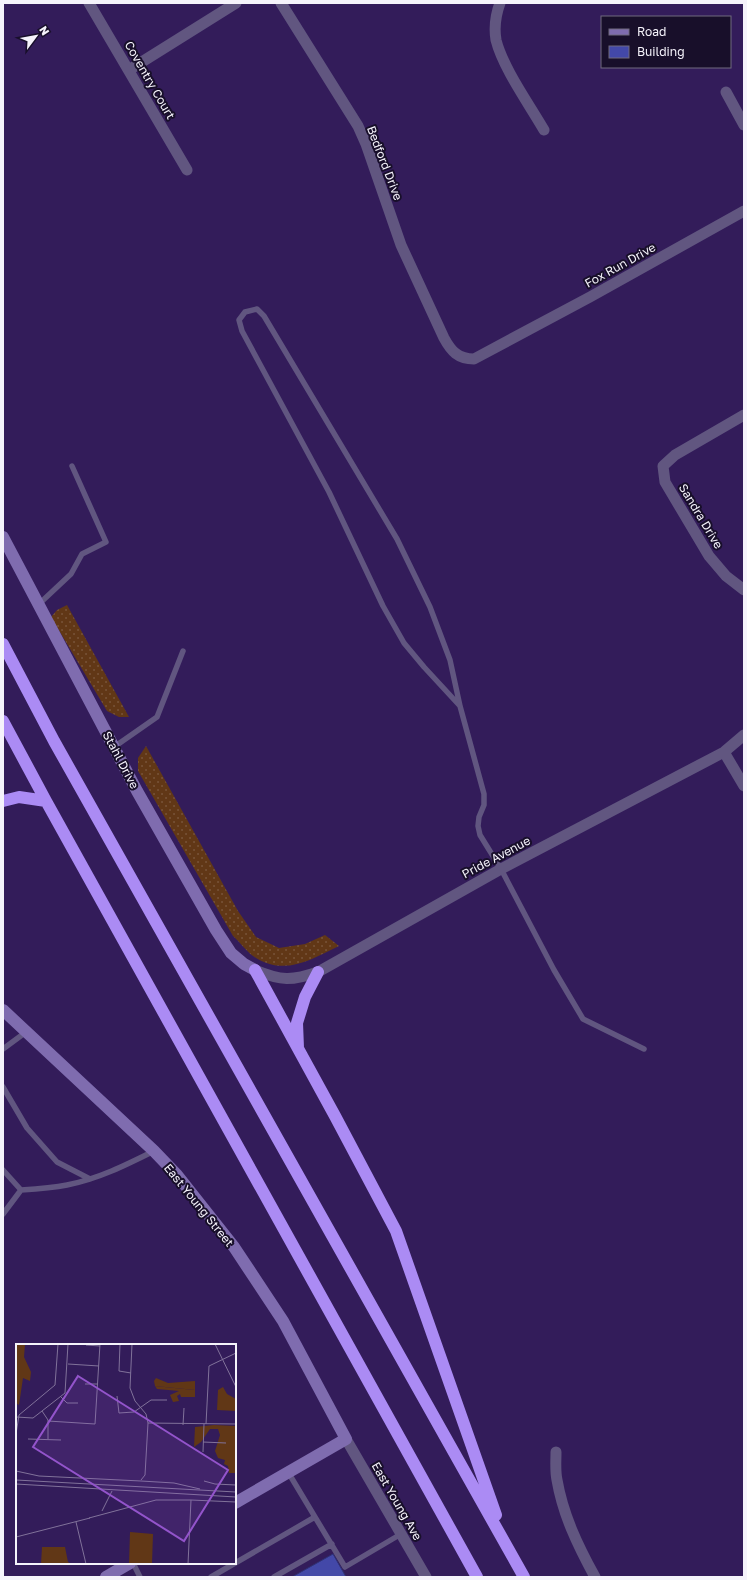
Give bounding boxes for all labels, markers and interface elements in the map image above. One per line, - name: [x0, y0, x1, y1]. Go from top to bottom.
- north arrow: [16, 16, 56, 56]
- legend: [601, 16, 731, 68]
- text: N: [37, 23, 53, 37]
- text: Road: [637, 24, 666, 39]
- street label: Coventry Court: [122, 38, 179, 122]
- text: Building: [637, 44, 685, 59]
- street label: Bedford Drive: [364, 124, 406, 202]
- street label: Fox Run Drive: [582, 239, 658, 291]
- street label: Sandra Drive: [676, 481, 726, 551]
- street label: Stahl Drive: [100, 729, 142, 791]
- street label: Pride Avenue: [459, 833, 533, 881]
- street label: East Young Street: [161, 1160, 237, 1250]
- inset map: [16, 1344, 236, 1564]
- street label: East Young Ave: [369, 1459, 425, 1543]

